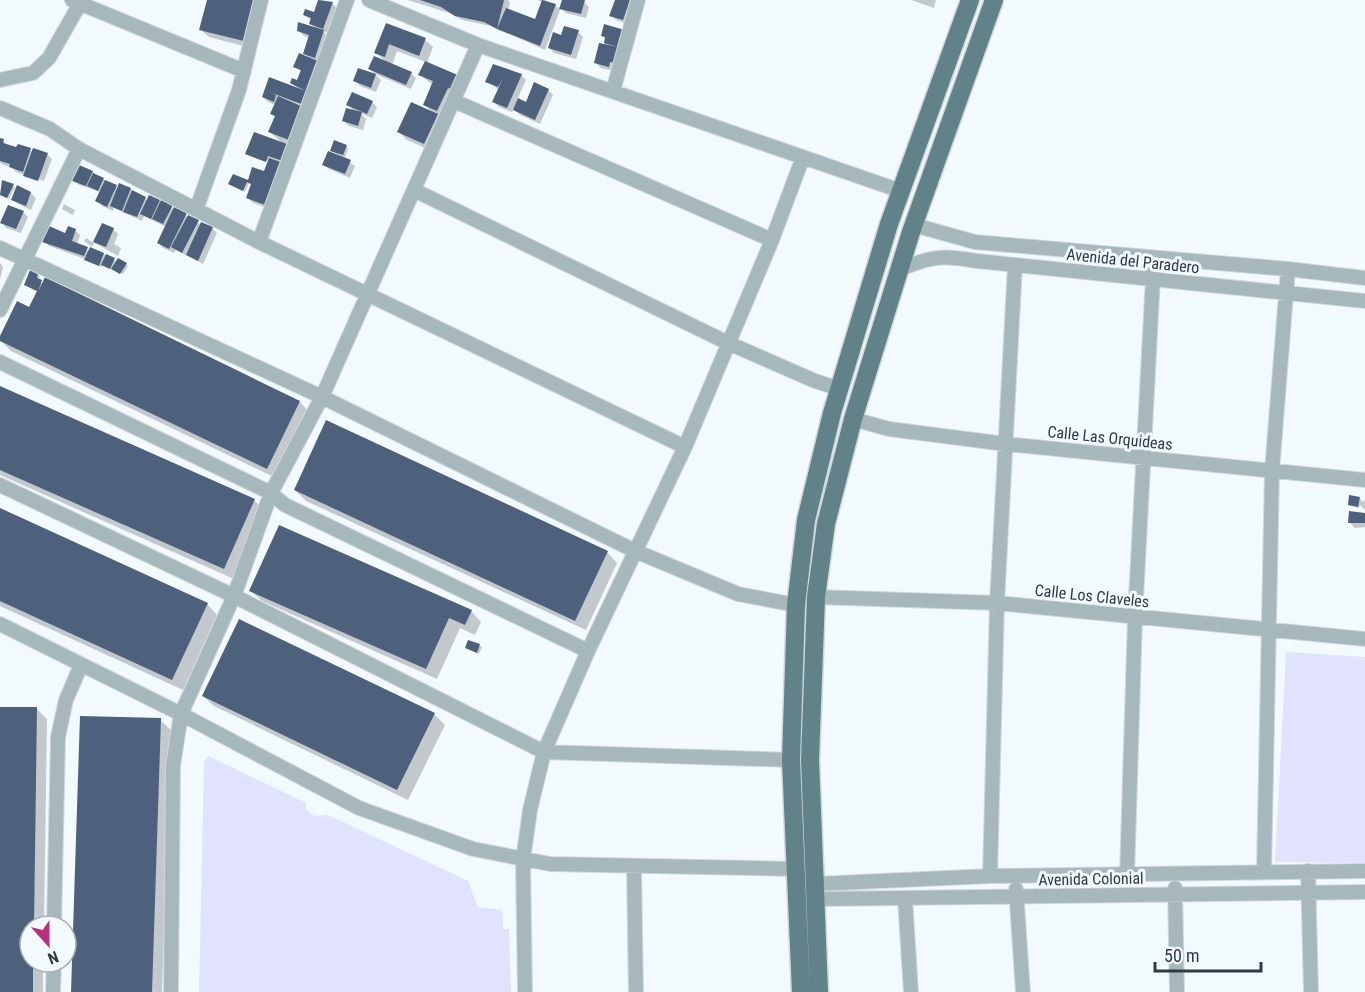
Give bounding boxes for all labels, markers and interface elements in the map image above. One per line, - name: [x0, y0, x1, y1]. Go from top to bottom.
- street label: Avenida del Paradero: [1066, 245, 1200, 277]
- street label: Calle Las Orquideas: [1047, 422, 1173, 454]
- street label: Calle Los Claveles: [1034, 581, 1150, 611]
- street label: Avenida Colonial: [1038, 869, 1144, 889]
- north arrow: [18, 914, 78, 974]
- scale bar: [1155, 935, 1262, 973]
- text: 50 m: [1164, 945, 1199, 966]
- text: N: [45, 947, 61, 968]

